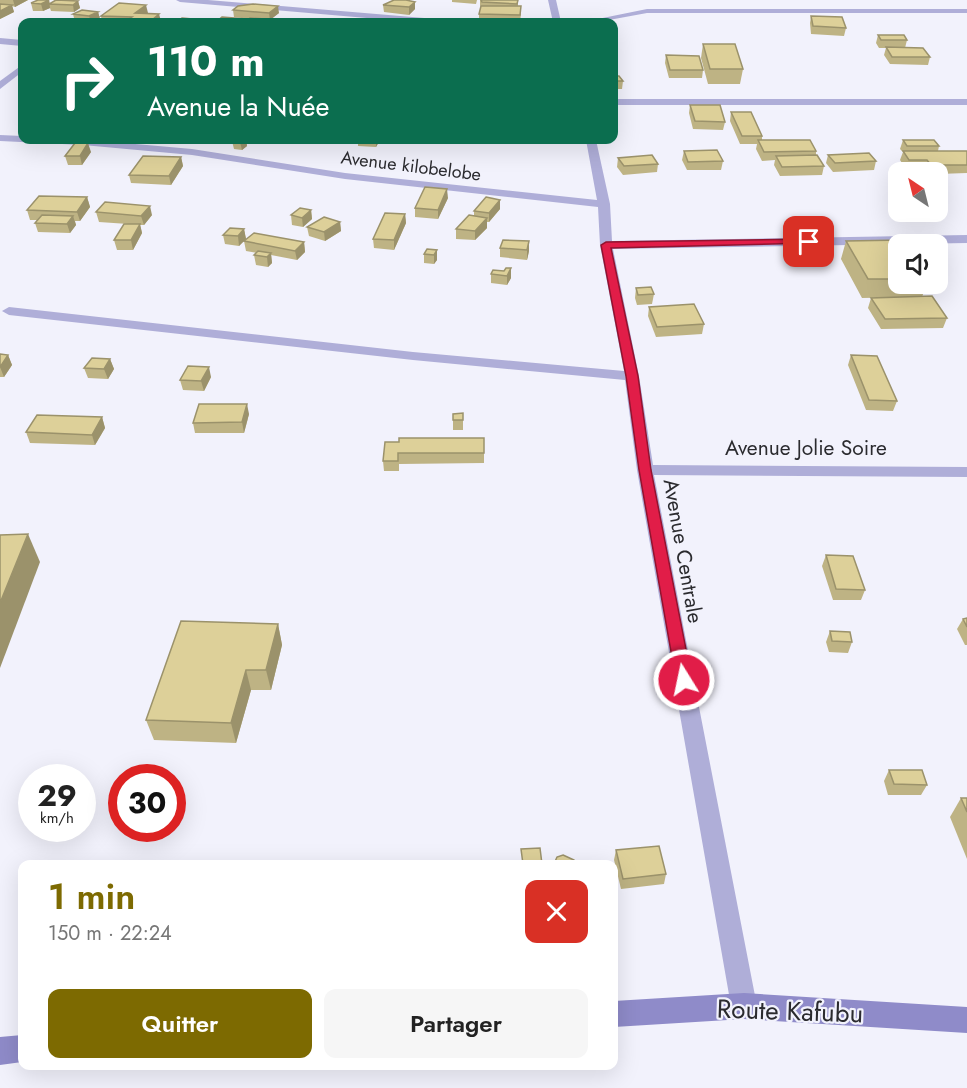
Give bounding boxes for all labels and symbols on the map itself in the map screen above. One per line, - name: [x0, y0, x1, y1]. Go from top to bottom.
- street label: Avenue kilobelobe: [339, 145, 483, 187]
- north arrow: [888, 162, 948, 222]
- pin: [783, 216, 834, 267]
- street label: Avenue Jolie Soire: [725, 433, 887, 463]
- street label: Avenue Centrale: [656, 477, 710, 626]
- position arrow: [652, 648, 716, 712]
- speed limit sign: 30: [108, 764, 186, 842]
- street label: Route Kafubu: [716, 989, 864, 1033]

